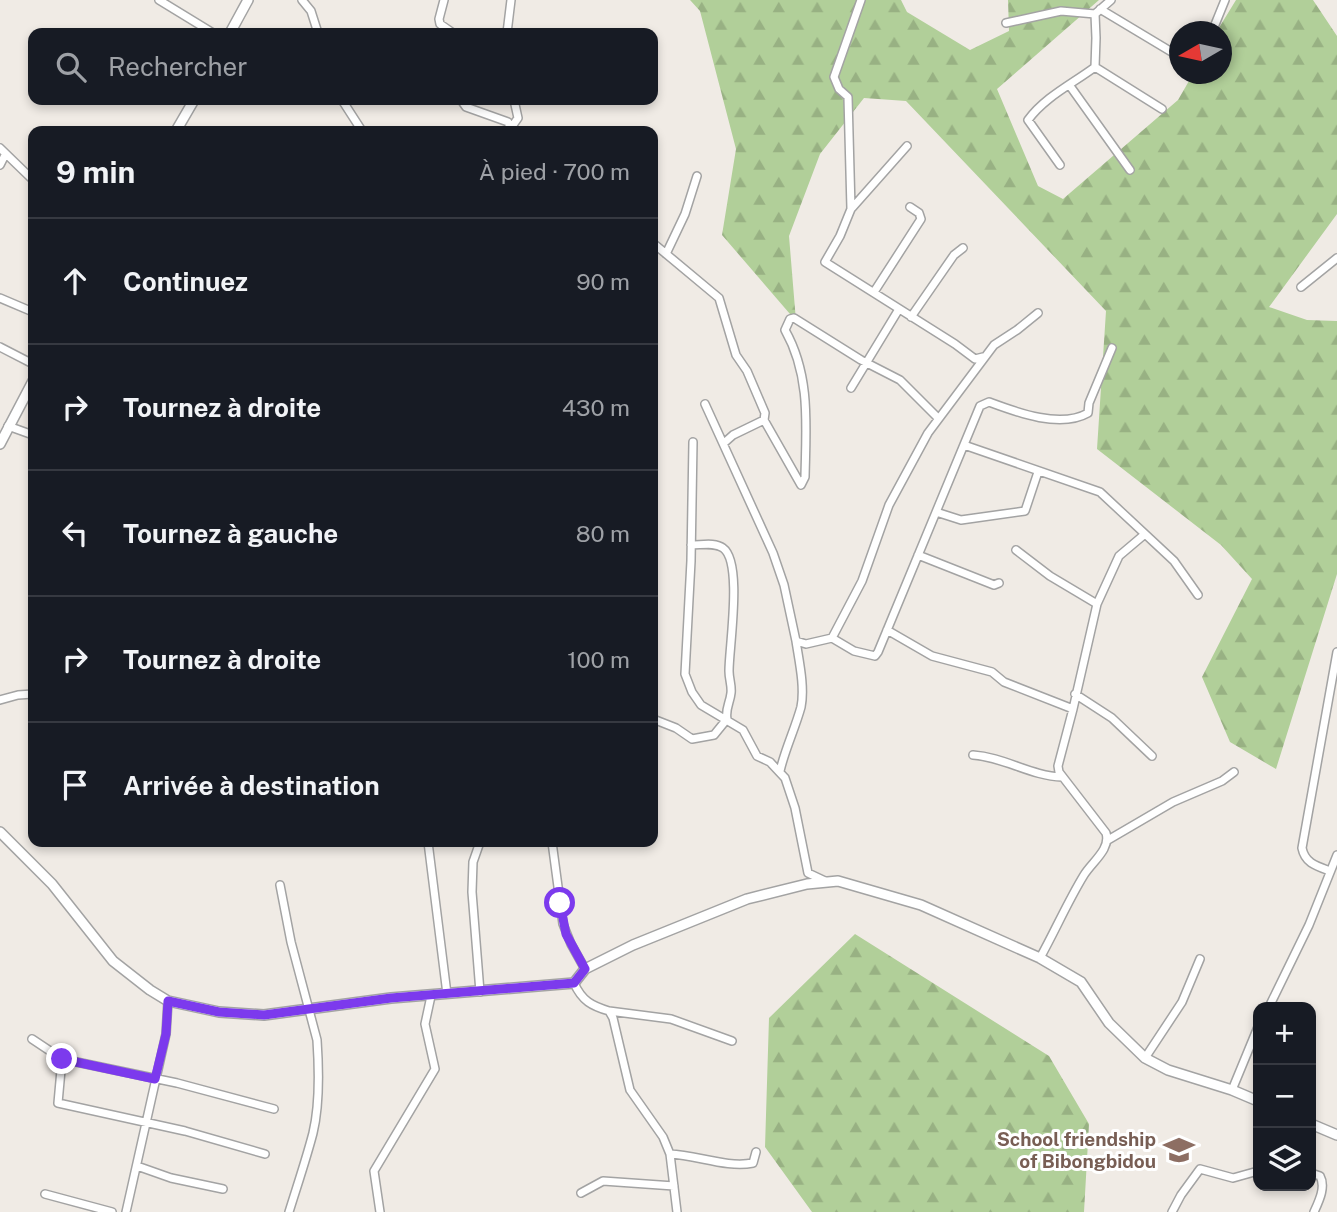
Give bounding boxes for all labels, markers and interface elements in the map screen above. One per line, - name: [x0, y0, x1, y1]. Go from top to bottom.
- north arrow: [1169, 21, 1232, 84]
- search box: [28, 28, 658, 105]
- icon: search: [52, 48, 90, 86]
- text: Rechercher: [108, 51, 247, 82]
- text: 9 min: [56, 154, 135, 190]
- text: À pied · 700 m: [479, 158, 630, 185]
- icon: ahead: [56, 262, 94, 300]
- text: Continuez: [123, 266, 248, 297]
- text: 90 m: [576, 268, 630, 295]
- icon: right: [56, 388, 94, 426]
- text: Tournez à droite: [123, 392, 321, 423]
- text: 430 m: [562, 394, 630, 421]
- icon: left: [56, 514, 94, 552]
- text: Tournez à gauche: [123, 518, 338, 549]
- text: 80 m: [576, 520, 630, 547]
- icon: right: [56, 640, 94, 678]
- text: Tournez à droite: [123, 644, 321, 675]
- text: 100 m: [567, 646, 630, 673]
- icon: arrive: [56, 766, 94, 804]
- text: Arrivée à destination: [123, 770, 380, 801]
- route start: [544, 887, 575, 918]
- map controls: [1253, 1002, 1316, 1191]
- button: +: [1253, 1002, 1316, 1065]
- route end: [46, 1043, 77, 1074]
- button: −: [1253, 1065, 1316, 1128]
- place label: School friendship of Bibongbidou: [997, 1128, 1156, 1172]
- button: layers: [1253, 1128, 1316, 1191]
- school or university icon: School friendship of Bibongbidou: [1162, 1133, 1196, 1167]

